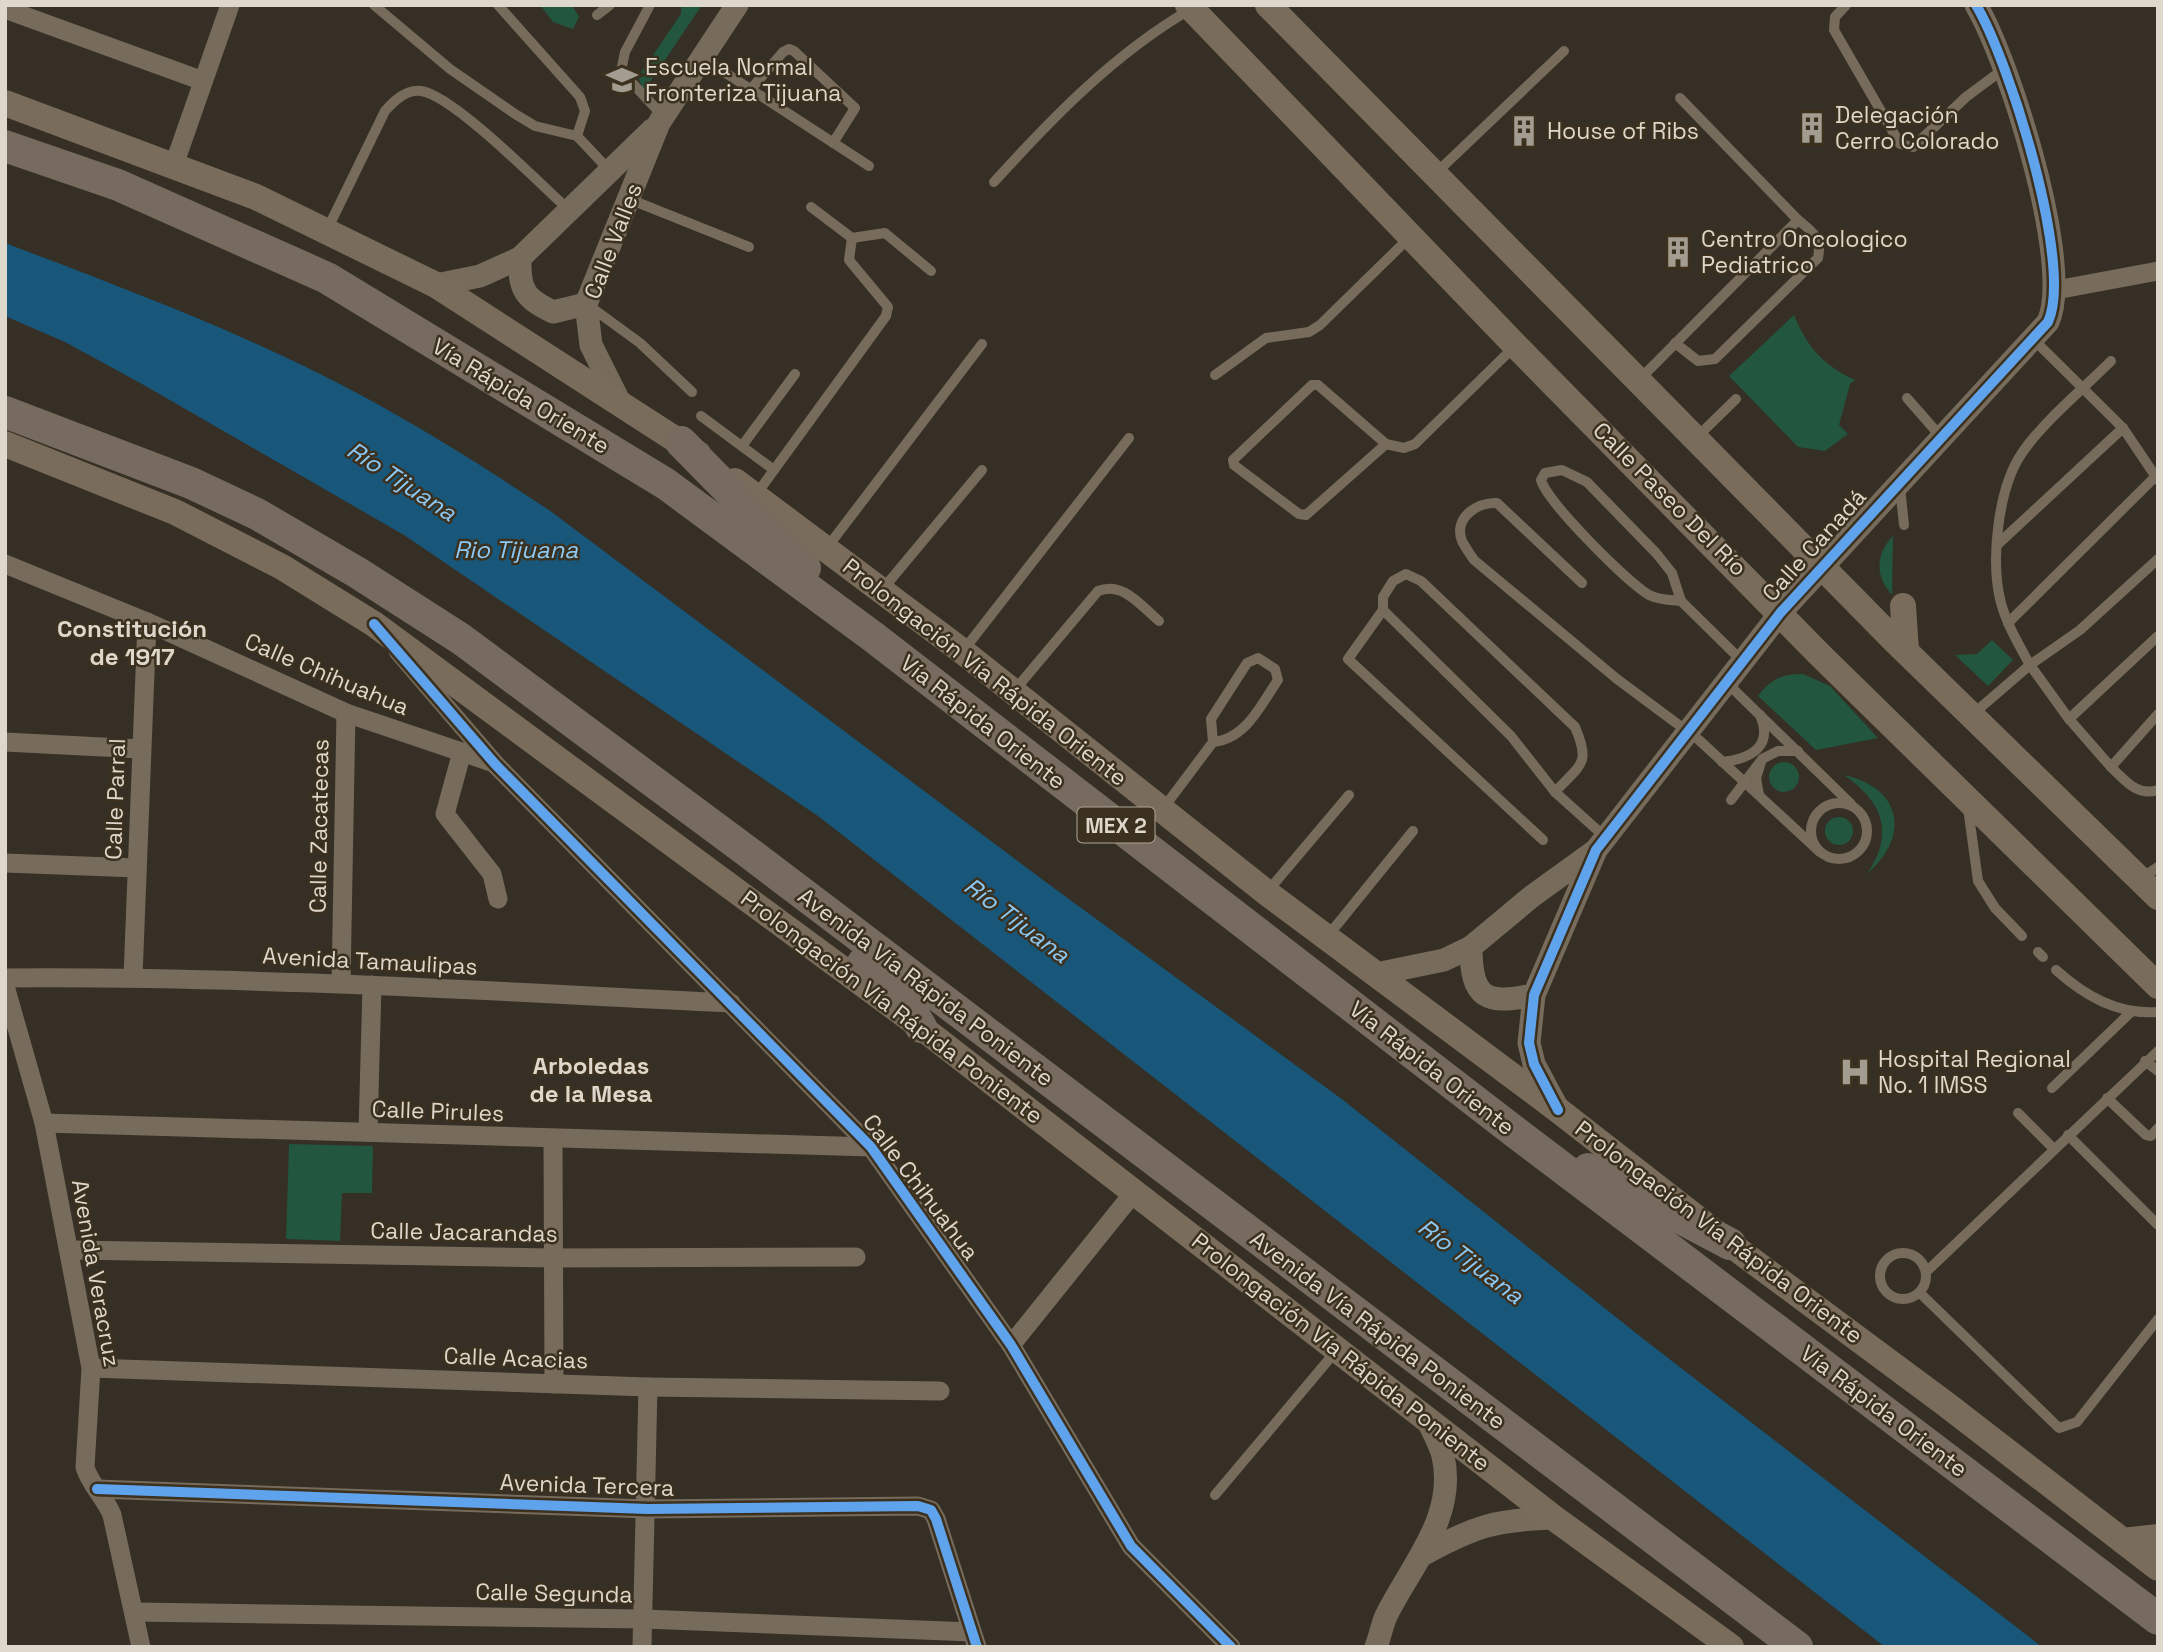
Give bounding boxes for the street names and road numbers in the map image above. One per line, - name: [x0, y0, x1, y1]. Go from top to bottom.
- street label: Calle Valles: [577, 179, 649, 303]
- street label: Vía Rápida Oriente: [427, 331, 615, 461]
- street label: Calle Paseo Del Río: [1587, 416, 1753, 582]
- street label: Calle Canadá: [1755, 482, 1873, 608]
- street label: Prolongación Vía Rápida Oriente: [837, 552, 1133, 792]
- street label: Calle Chihuahua: [240, 626, 414, 722]
- street label: Vía Rápida Oriente: [895, 649, 1071, 795]
- street label: Calle Parral: [98, 738, 132, 860]
- street label: Calle Zacatecas: [302, 739, 336, 913]
- road number: MEX 2: [1078, 808, 1154, 842]
- street label: Avenida Vía Rápida Poniente: [792, 881, 1060, 1093]
- street label: Prolongación Vía Rápida Poniente: [735, 883, 1049, 1131]
- street label: Avenida Tamaulipas: [262, 940, 478, 982]
- street label: Vía Rápida Oriente: [1343, 994, 1521, 1142]
- street label: Calle Pirules: [371, 1094, 505, 1128]
- street label: Calle Chihuahua: [856, 1108, 986, 1266]
- street label: Prolongación Vía Rápida Oriente: [1569, 1114, 1869, 1350]
- street label: Avenida Veracruz: [65, 1177, 127, 1369]
- street label: Calle Jacarandas: [370, 1215, 558, 1249]
- street label: Avenida Vía Rápida Poniente: [1244, 1224, 1512, 1436]
- street label: Prolongación Vía Rápida Poniente: [1186, 1226, 1496, 1478]
- street label: Vía Rápida Oriente: [1794, 1338, 1974, 1484]
- street label: Calle Acacias: [443, 1340, 589, 1376]
- street label: Avenida Tercera: [499, 1467, 675, 1503]
- street label: Calle Segunda: [475, 1577, 633, 1609]

